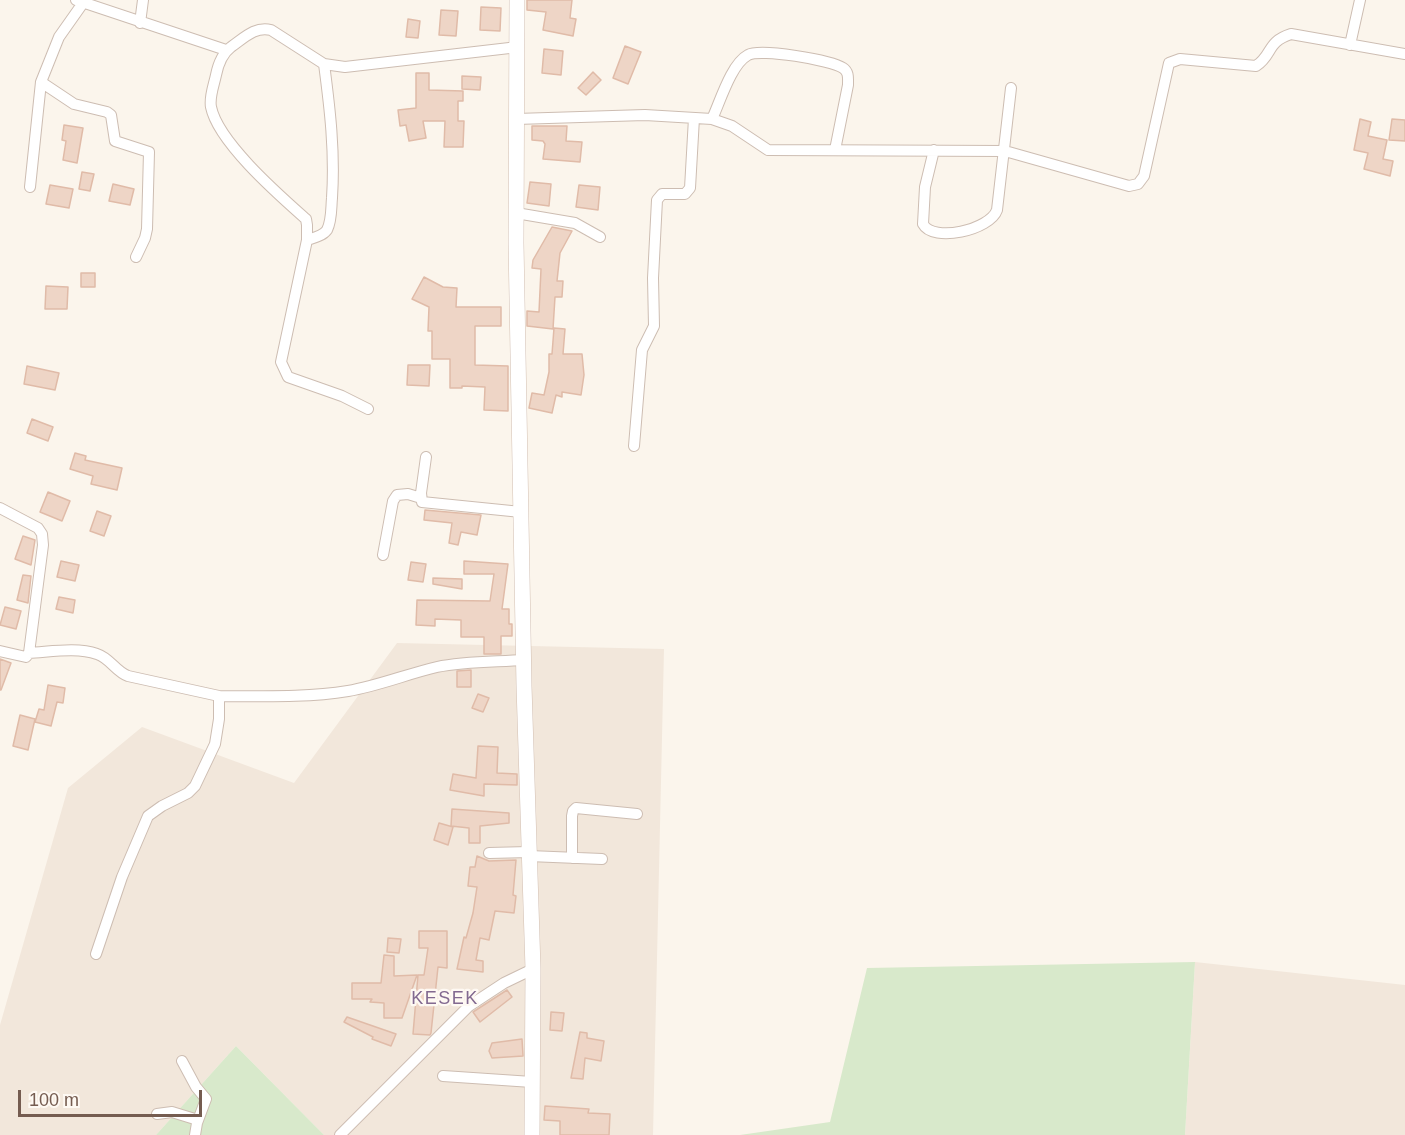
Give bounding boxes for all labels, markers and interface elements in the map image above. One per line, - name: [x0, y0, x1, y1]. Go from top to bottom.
- district label: KESEK: [411, 988, 479, 1010]
- scale bar: [21, 1078, 206, 1116]
- text: 100 m: [29, 1090, 79, 1110]

